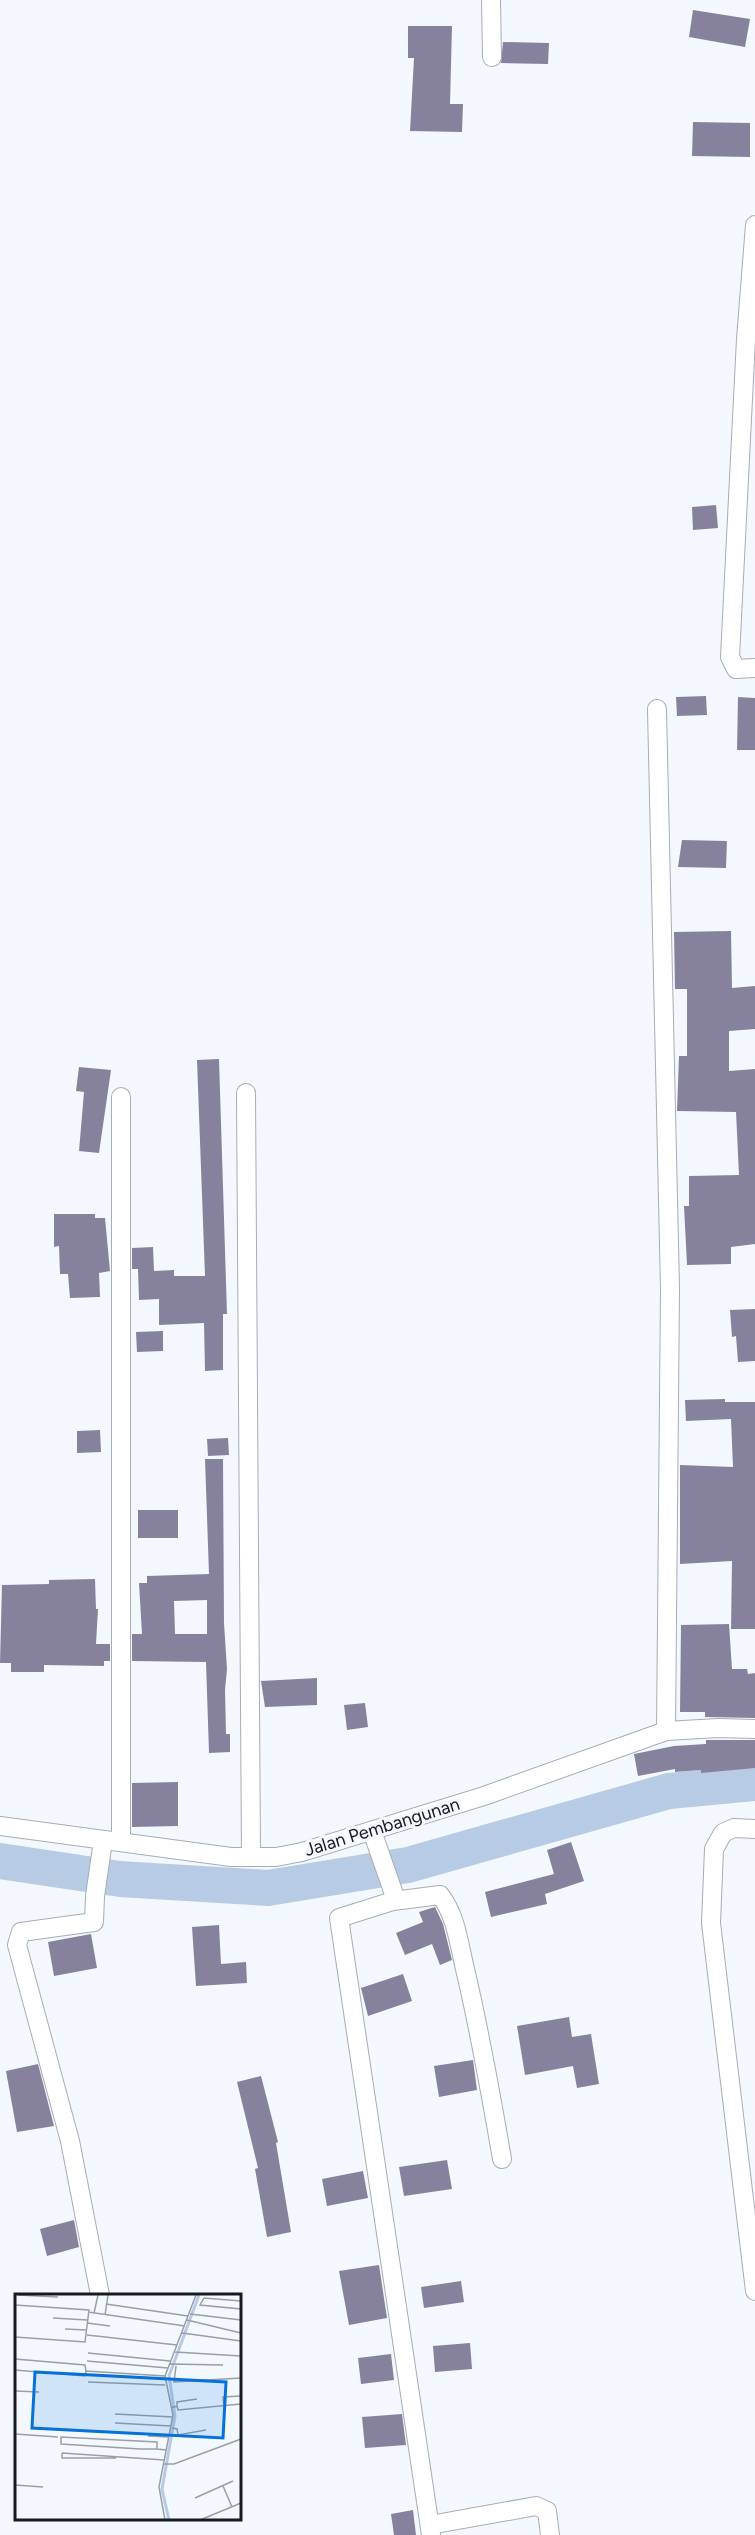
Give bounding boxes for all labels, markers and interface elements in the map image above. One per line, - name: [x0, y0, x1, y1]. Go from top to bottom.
- street label: Jalan Pembangunan: [302, 1793, 462, 1861]
- inset map: [15, 2294, 242, 2520]

